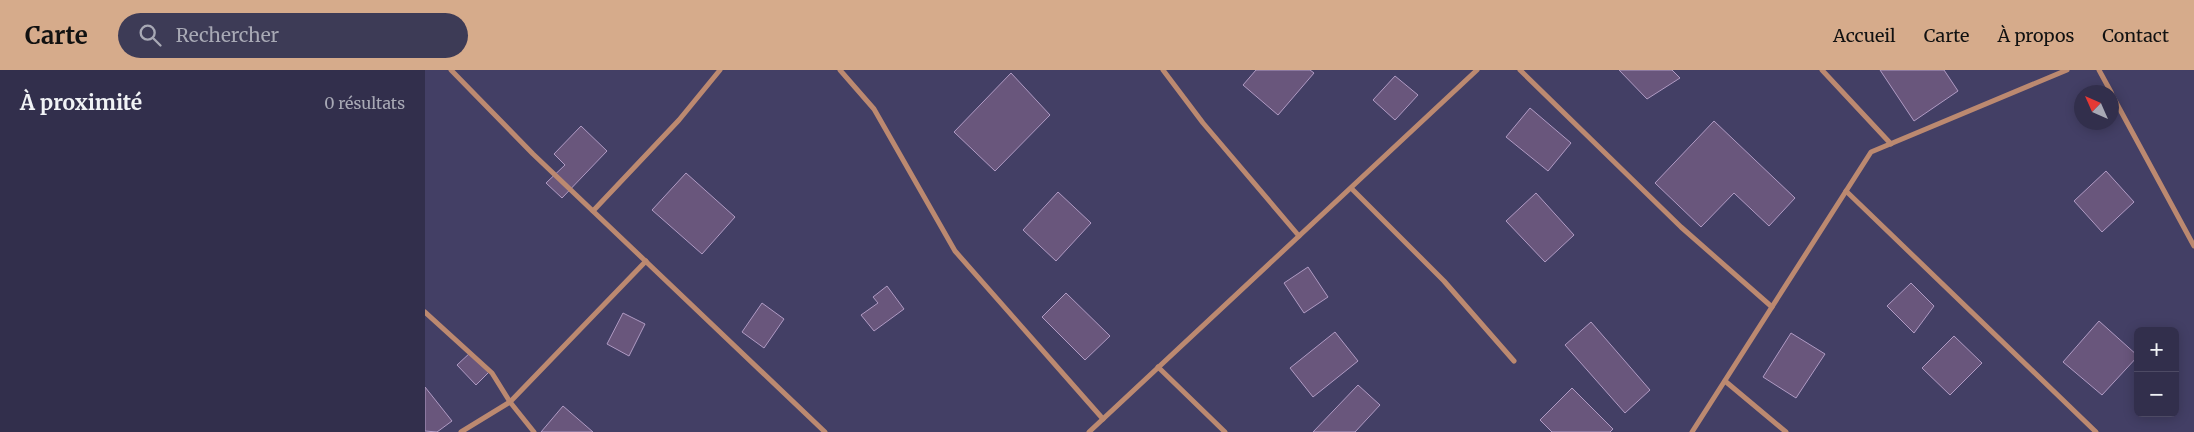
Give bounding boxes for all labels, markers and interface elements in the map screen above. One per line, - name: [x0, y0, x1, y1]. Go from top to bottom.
- search box: [118, 13, 468, 58]
- text: Carte: [25, 20, 88, 51]
- icon: search: [136, 21, 164, 49]
- text: Rechercher: [176, 23, 279, 47]
- text: Accueil: [1833, 24, 1896, 47]
- text: Carte: [1924, 24, 1969, 47]
- text: À propos: [1997, 24, 2074, 47]
- text: Contact: [2102, 24, 2169, 47]
- north arrow: [2074, 85, 2119, 130]
- text: À proximité: [20, 89, 142, 116]
- text: 0 résultats: [324, 93, 405, 113]
- map controls: [2134, 327, 2179, 417]
- button: +: [2134, 327, 2179, 372]
- button: −: [2134, 372, 2179, 417]

